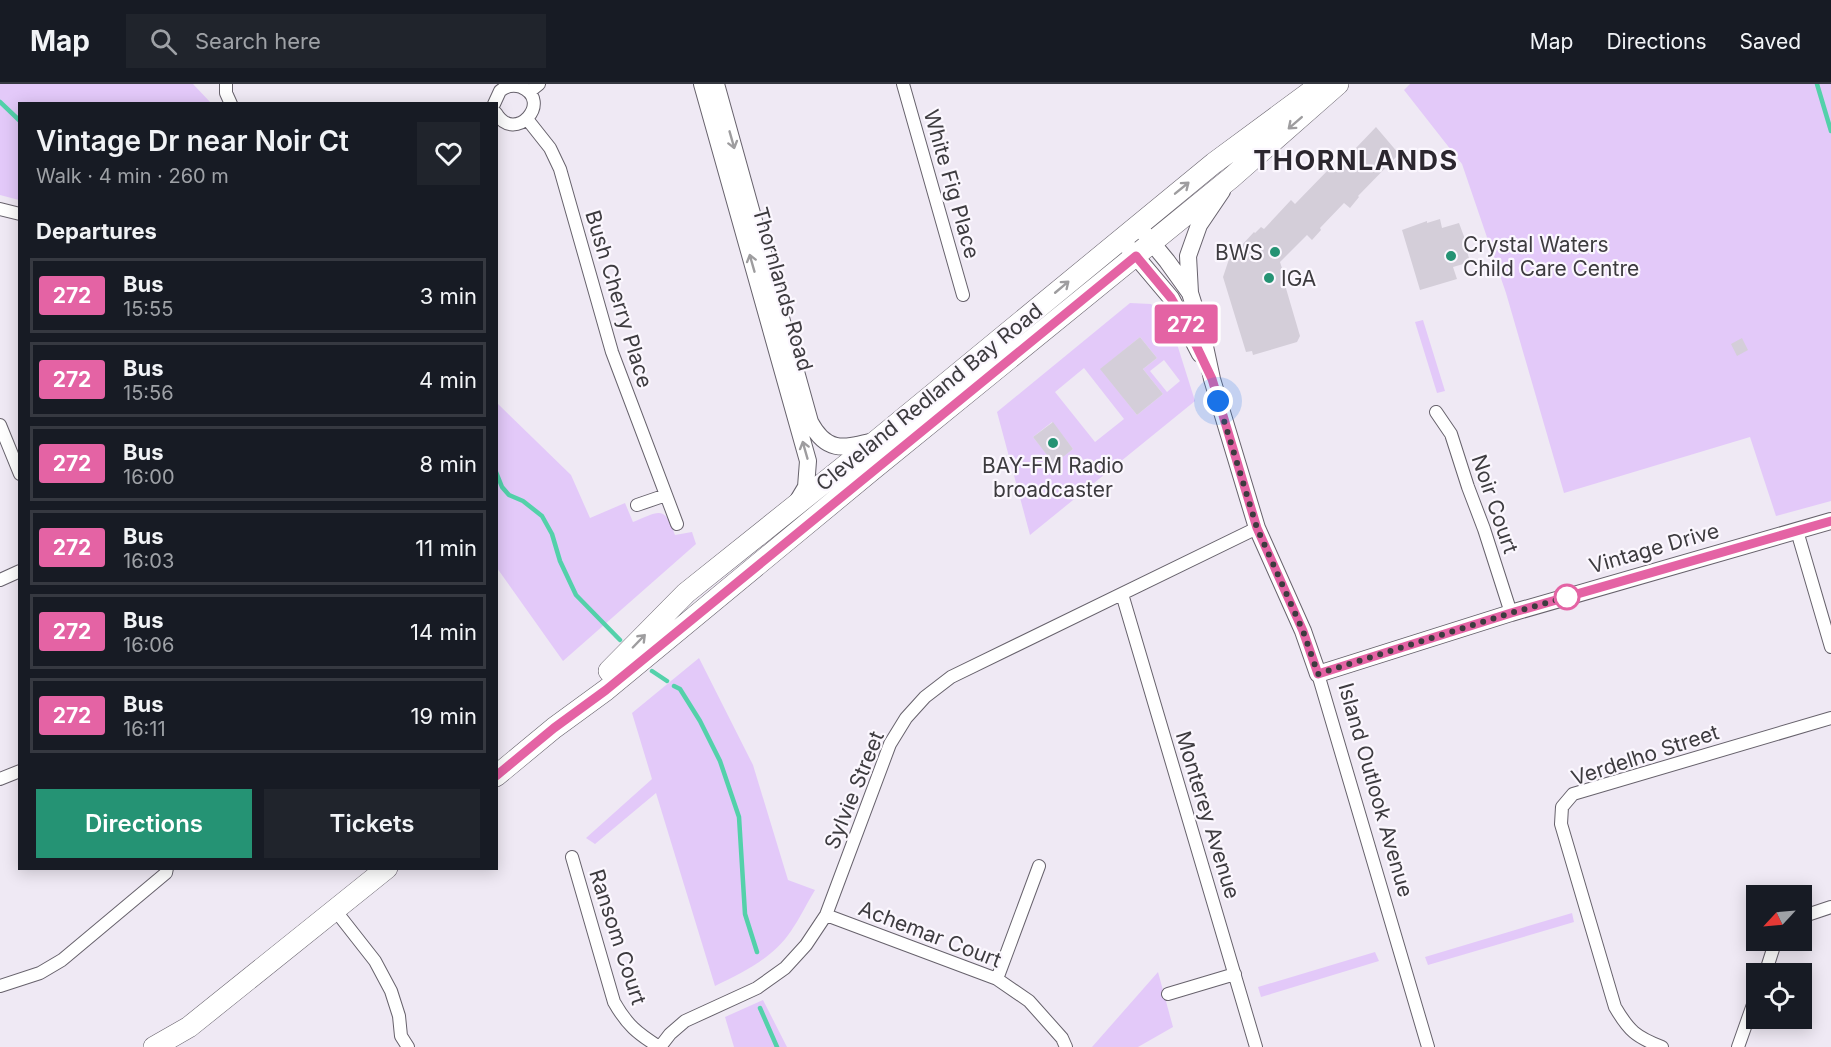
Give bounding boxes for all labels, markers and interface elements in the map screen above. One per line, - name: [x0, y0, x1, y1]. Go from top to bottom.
- search box: [126, 14, 546, 68]
- text: Map: [30, 24, 90, 58]
- icon: search: [147, 25, 180, 58]
- text: Search here: [195, 28, 321, 54]
- text: Map: [1530, 29, 1573, 54]
- text: Directions: [1606, 29, 1707, 54]
- text: Saved: [1740, 29, 1801, 54]
- street label: White Fig Place: [919, 107, 985, 261]
- one-way arrow: [1288, 116, 1303, 130]
- button: heart: [417, 122, 480, 185]
- text: Vintage Dr near Noir Ct: [36, 124, 349, 158]
- one-way arrow: [726, 130, 738, 149]
- district label: THORNLANDS: [1253, 144, 1459, 177]
- text: Walk · 4 min · 260 m: [36, 164, 229, 188]
- one-way arrow: [1174, 182, 1190, 195]
- street label: Thornlands Road: [748, 204, 818, 374]
- street label: Bush Cherry Place: [580, 207, 658, 391]
- text: Departures: [36, 218, 157, 244]
- place label: Crystal Waters Child Care Centre: [1463, 232, 1639, 281]
- place label: BWS: [1215, 240, 1263, 265]
- marker: BWS: [1268, 245, 1282, 259]
- marker: Crystal Waters Child Care Centre: [1444, 249, 1458, 263]
- one-way arrow: [746, 254, 757, 273]
- place label: IGA: [1281, 266, 1316, 291]
- text: Bus: [123, 271, 164, 297]
- marker: IGA: [1262, 271, 1276, 285]
- one-way arrow: [1054, 281, 1070, 294]
- text: 272: [53, 283, 91, 308]
- text: 3 min: [420, 283, 477, 309]
- text: 15:55: [123, 297, 173, 321]
- street label: Cleveland Redland Bay Road: [811, 298, 1047, 496]
- line badge: 272: [1152, 304, 1220, 344]
- text: 272: [1167, 312, 1205, 337]
- text: Bus: [123, 355, 164, 381]
- text: 272: [53, 367, 91, 392]
- text: 4 min: [419, 367, 477, 393]
- text: 15:56: [123, 381, 174, 405]
- your location: [1203, 386, 1233, 416]
- marker: BAY-FM Radio broadcaster: [1046, 436, 1060, 450]
- text: Bus: [123, 439, 164, 465]
- one-way arrow: [798, 441, 810, 460]
- text: 272: [53, 451, 91, 476]
- text: 8 min: [420, 451, 477, 477]
- street label: Noir Court: [1466, 451, 1524, 557]
- place label: BAY-FM Radio broadcaster: [982, 453, 1124, 502]
- text: 16:00: [123, 465, 175, 489]
- street label: Vintage Drive: [1586, 518, 1722, 578]
- text: Bus: [123, 523, 164, 549]
- text: 272: [53, 535, 91, 560]
- text: 11 min: [415, 535, 477, 561]
- text: 16:03: [123, 549, 174, 573]
- unlabelled marker: [1554, 584, 1580, 610]
- text: Bus: [123, 607, 164, 633]
- text: 272: [53, 619, 91, 644]
- text: 14 min: [410, 619, 477, 645]
- text: 16:06: [123, 633, 174, 657]
- one-way arrow: [632, 634, 646, 649]
- street label: Island Outlook Avenue: [1333, 680, 1419, 900]
- text: Bus: [123, 691, 164, 717]
- text: 272: [53, 703, 91, 728]
- text: 19 min: [411, 703, 477, 729]
- text: 16:11: [123, 717, 166, 741]
- street label: Verdelho Street: [1568, 719, 1722, 791]
- street label: Sylvie Street: [819, 727, 889, 853]
- street label: Monterey Avenue: [1171, 728, 1245, 902]
- button: Directions: [36, 789, 252, 858]
- button: Tickets: [264, 789, 480, 858]
- street label: Ransom Court: [584, 866, 652, 1008]
- north arrow: [1746, 885, 1812, 951]
- map controls: [1746, 885, 1812, 1029]
- street label: Achemar Court: [855, 895, 1005, 973]
- button: locate: [1746, 963, 1812, 1029]

